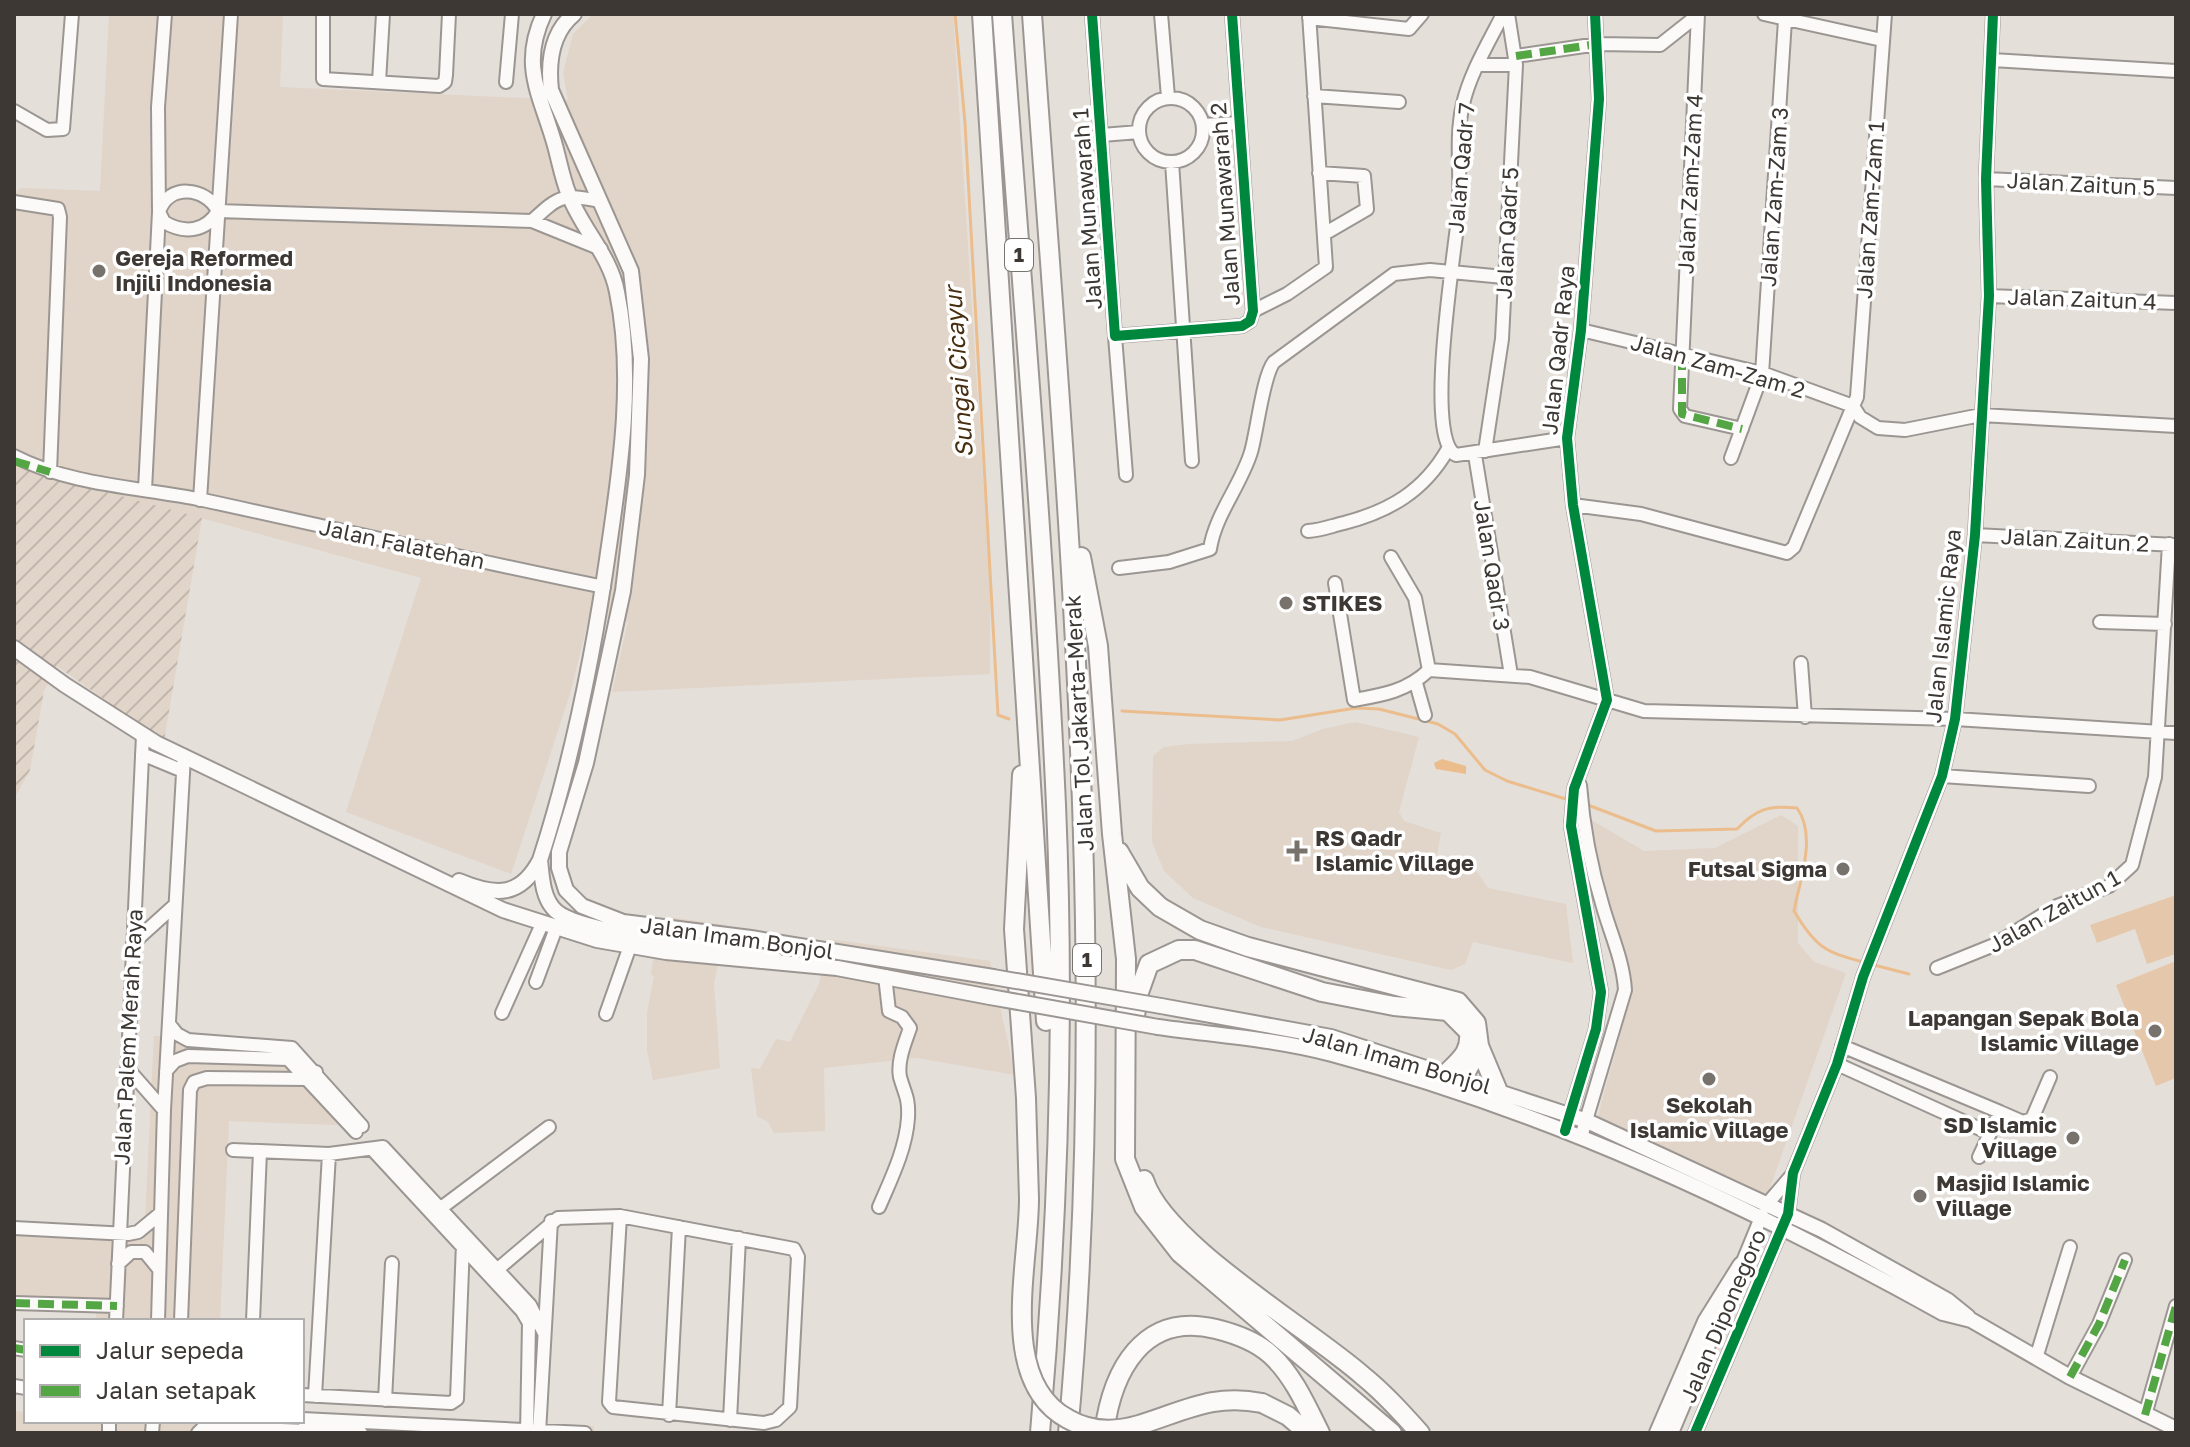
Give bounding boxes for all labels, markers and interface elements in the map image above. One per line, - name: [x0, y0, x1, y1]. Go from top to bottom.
- street label: Jalan Zam-Zam 4: [1671, 93, 1708, 275]
- street label: Jalan Qadr 7: [1441, 101, 1480, 234]
- street label: Jalan Munawarah 2: [1204, 102, 1245, 306]
- street label: Jalan Zam-Zam 3: [1754, 106, 1793, 288]
- street label: Jalan Munawarah 1: [1066, 107, 1107, 310]
- street label: Jalan Zam-Zam 1: [1850, 120, 1889, 300]
- street label: Jalan Qadr 5: [1490, 166, 1523, 300]
- street label: Jalan Zaitun 5: [2006, 166, 2156, 201]
- road number: 1: [1005, 239, 1033, 271]
- place label: Gereja Reformed Injili Indonesia: [115, 244, 293, 296]
- marker: Gereja Reformed Injili Indonesia: [90, 262, 108, 280]
- street label: Jalan Qadr Raya: [1535, 264, 1580, 436]
- water label: Sungai Cicayur: [937, 282, 979, 459]
- street label: Jalan Zaitun 4: [2007, 282, 2157, 315]
- street label: Jalan Zam-Zam 2: [1628, 328, 1808, 403]
- street label: Jalan Qadr 3: [1469, 497, 1516, 632]
- street label: Jalan Falatehan: [317, 513, 487, 574]
- street label: Jalan Zaitun 2: [2000, 522, 2150, 557]
- street label: Jalan Islamic Raya: [1919, 528, 1966, 724]
- place label: STIKES: [1302, 589, 1383, 616]
- street label: Jalan Tol Jakarta–Merak: [1058, 594, 1099, 852]
- marker: STIKES: [1277, 594, 1295, 612]
- place label: RS Qadr Islamic Village: [1315, 824, 1474, 876]
- marker: RS Qadr Islamic Village: [1286, 840, 1308, 862]
- place label: Futsal Sigma: [1688, 855, 1827, 882]
- marker: Futsal Sigma: [1834, 860, 1852, 878]
- street label: Jalan Zaitun 1: [1983, 863, 2125, 958]
- street label: Jalan Palem Merah Raya: [107, 908, 148, 1166]
- street label: Jalan Imam Bonjol: [639, 911, 835, 964]
- road number: 1: [1073, 944, 1101, 976]
- place label: Lapangan Sepak Bola Islamic Village: [1908, 1004, 2139, 1056]
- street label: Jalan Imam Bonjol: [1300, 1020, 1494, 1099]
- marker: Lapangan Sepak Bola Islamic Village: [2146, 1022, 2164, 1040]
- marker: Sekolah Islamic Village: [1700, 1070, 1718, 1088]
- place label: Sekolah Islamic Village: [1629, 1091, 1789, 1143]
- place label: SD Islamic Village: [1943, 1111, 2057, 1163]
- marker: SD Islamic Village: [2064, 1129, 2082, 1147]
- place label: Masjid Islamic Village: [1936, 1169, 2090, 1221]
- marker: Masjid Islamic Village: [1911, 1187, 1929, 1205]
- street label: Jalan Diponegoro: [1674, 1225, 1771, 1407]
- legend: [24, 1319, 304, 1423]
- text: Jalur sepeda: [96, 1335, 244, 1364]
- text: Jalan setapak: [96, 1375, 257, 1404]

